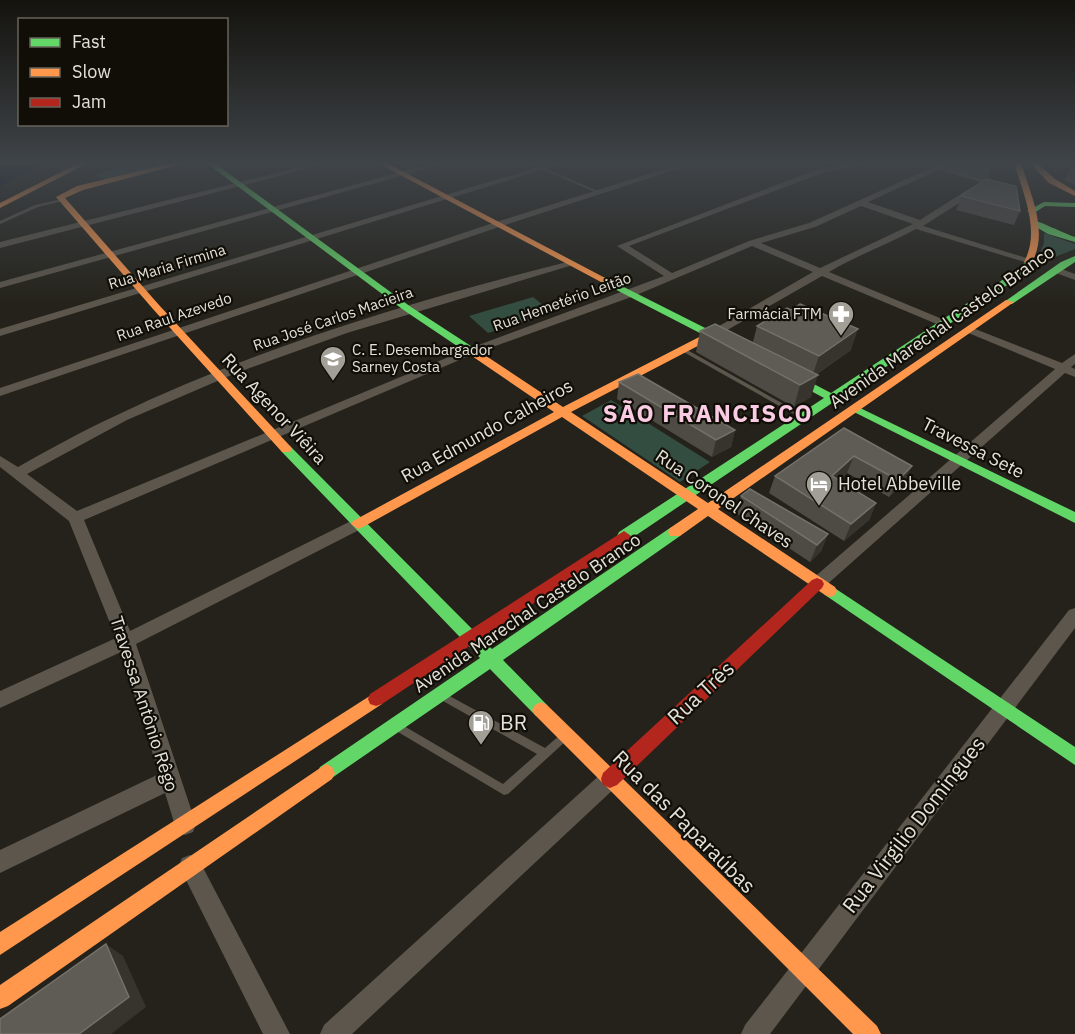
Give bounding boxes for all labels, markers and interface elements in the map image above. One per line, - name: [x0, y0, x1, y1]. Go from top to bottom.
- legend: [18, 18, 228, 126]
- text: Fast: [72, 30, 106, 53]
- text: Slow: [72, 60, 111, 83]
- text: Jam: [72, 90, 107, 113]
- street label: Rua Maria Firmina: [106, 240, 228, 293]
- street label: Avenida Marechal Castelo Branco: [825, 240, 1059, 413]
- street label: Rua Hemetério Leitão: [490, 268, 633, 335]
- street label: Rua José Carlos Macieira: [250, 282, 415, 355]
- street label: Rua Raul Azevedo: [114, 288, 234, 345]
- pharmacy icon: Farmácia FTM: [826, 299, 856, 337]
- place label: Farmácia FTM: [728, 304, 822, 323]
- place label: C. E. Desembargador Sarney Costa: [352, 340, 493, 376]
- school or university icon: C. E. Desembargador Sarney Costa: [318, 344, 348, 382]
- street label: Rua Agenor Viêira: [217, 348, 332, 469]
- street label: Rua Edmundo Calheiros: [397, 374, 577, 487]
- district label: SÃO FRANCISCO: [603, 397, 813, 429]
- street label: Travessa Sete: [918, 412, 1028, 483]
- street label: Rua Coronel Chaves: [651, 444, 797, 553]
- hotel icon: Hotel Abbeville: [804, 469, 834, 507]
- place label: Hotel Abbeville: [838, 472, 961, 495]
- street label: Avenida Marechal Castelo Branco: [409, 528, 645, 697]
- street label: Travessa Antônio Rêgo: [105, 613, 184, 794]
- street label: Rua Três: [661, 654, 740, 730]
- fuel station icon: BR: [466, 708, 496, 746]
- place label: BR: [500, 708, 527, 736]
- street label: Rua Virgilio Domingues: [835, 730, 991, 918]
- street label: Rua das Paparaúbas: [607, 744, 762, 899]

